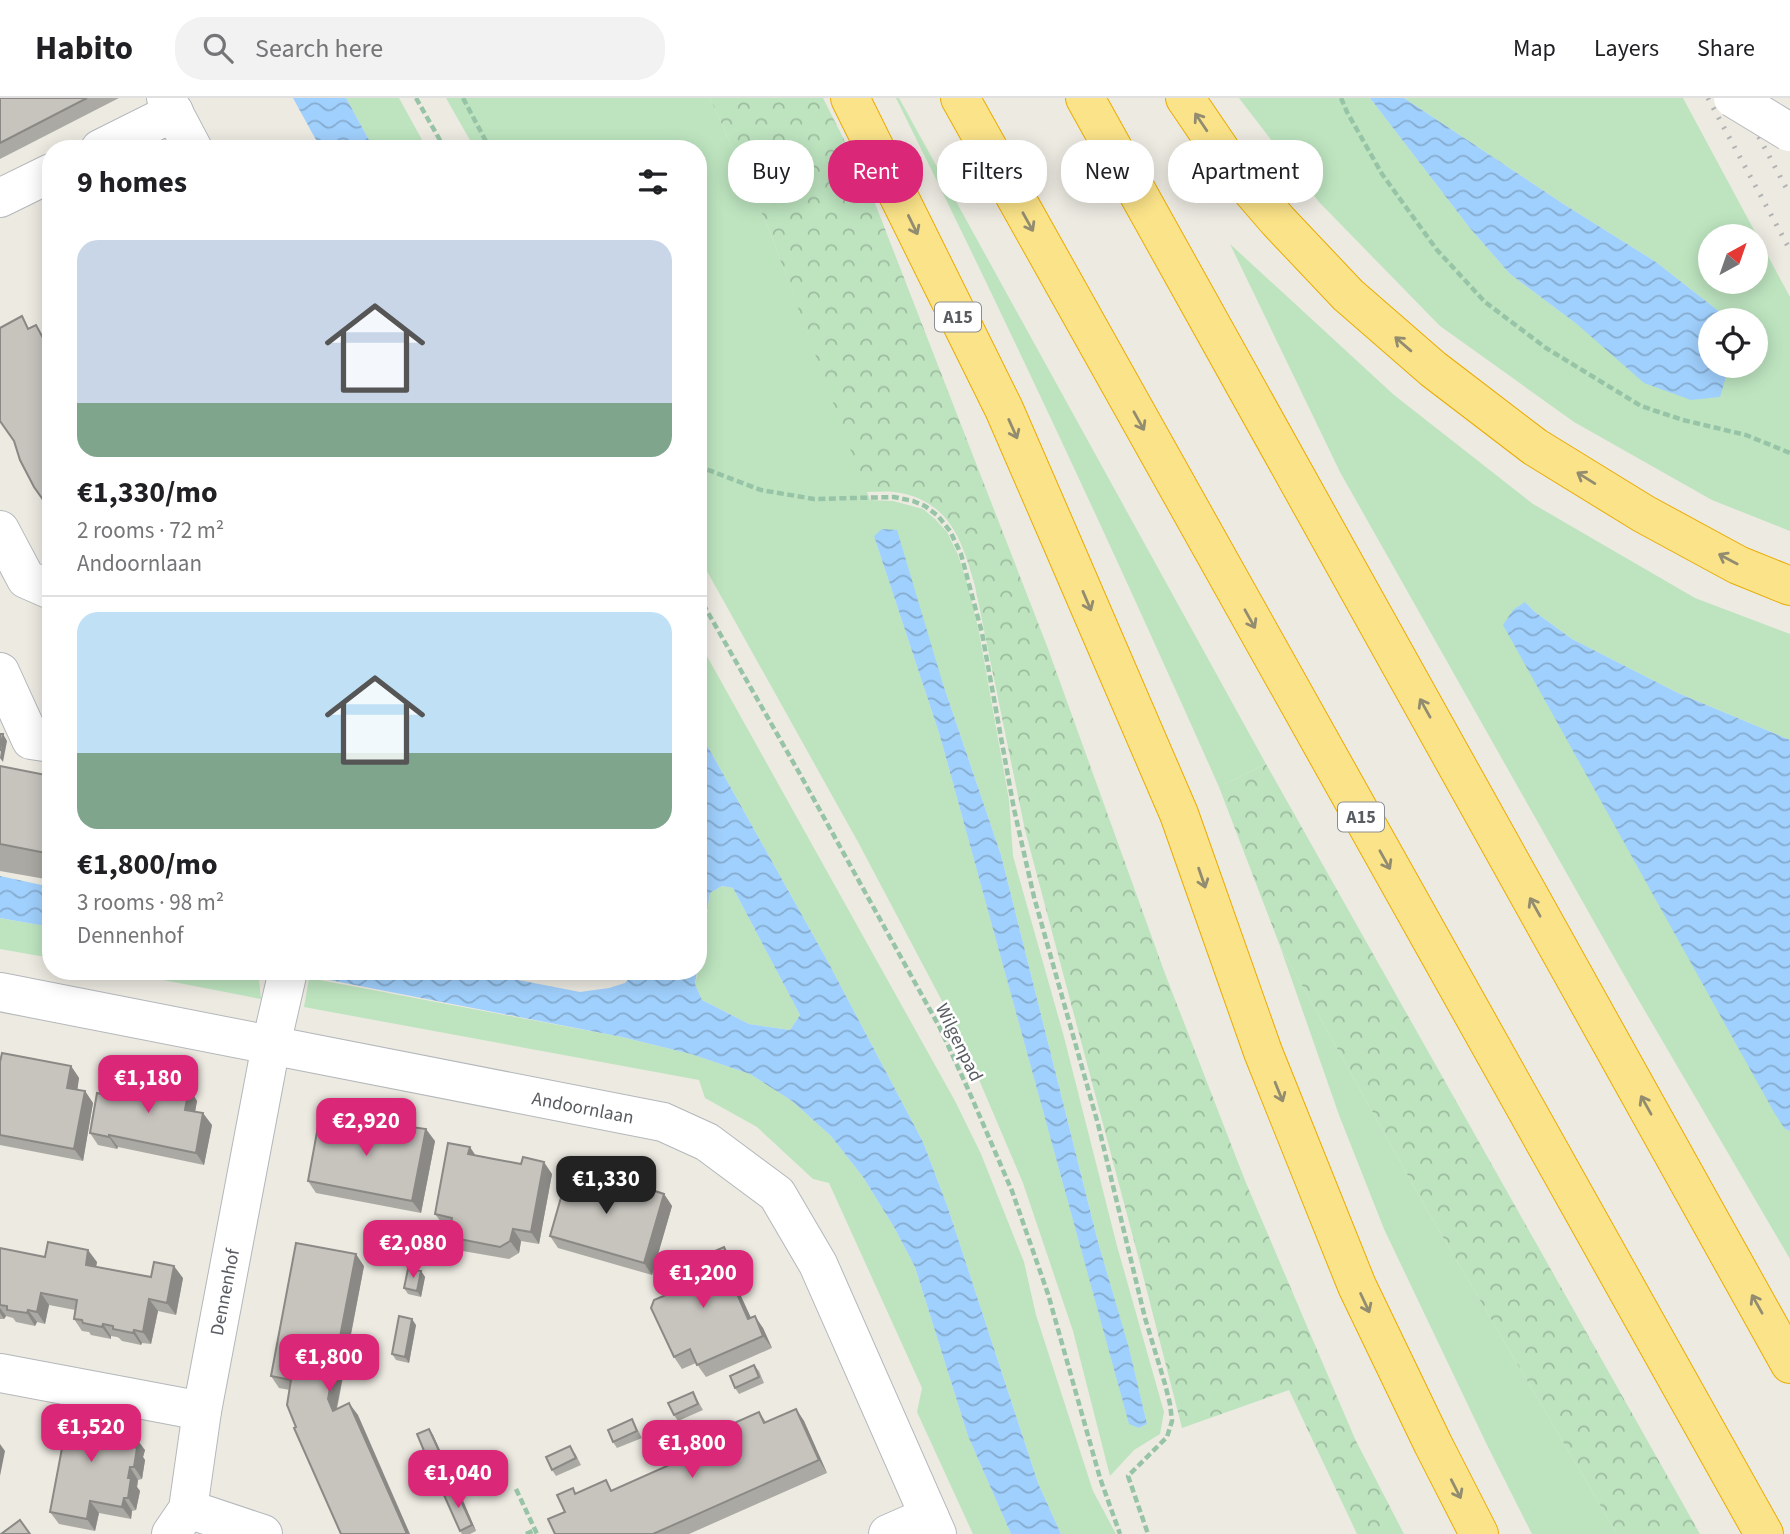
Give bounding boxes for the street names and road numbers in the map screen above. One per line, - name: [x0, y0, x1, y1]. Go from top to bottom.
- road number: A15: [935, 302, 981, 331]
- road number: A15: [1338, 802, 1384, 832]
- street label: Wilgenpad: [928, 999, 989, 1086]
- street label: Andoornlaan: [529, 1085, 636, 1132]
- street label: Dennenhof: [204, 1245, 247, 1338]

